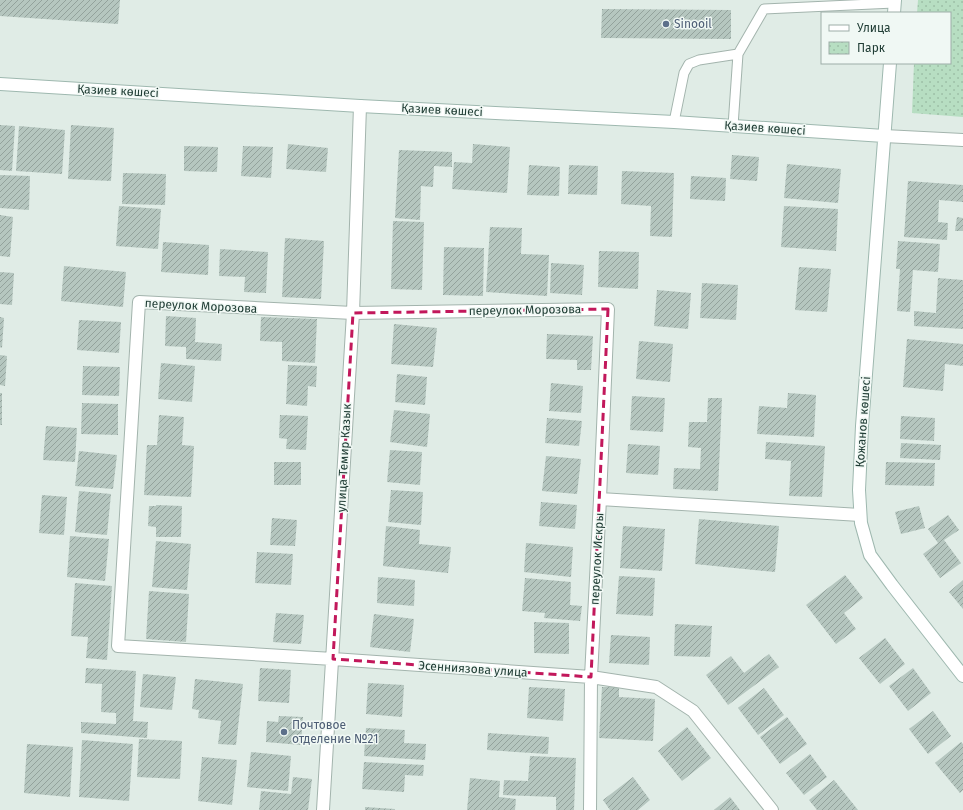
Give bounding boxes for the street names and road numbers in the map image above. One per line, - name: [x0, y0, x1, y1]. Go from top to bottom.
- street label: Қазиев көшесі: [77, 82, 159, 100]
- street label: Қазиев көшесі: [401, 101, 483, 119]
- street label: Қазиев көшесі: [724, 118, 806, 138]
- street label: переулок Морозова: [144, 296, 258, 316]
- street label: переулок Морозова: [469, 302, 581, 318]
- street label: Қожанов көшесі: [853, 376, 873, 468]
- street label: улица Темир Казык: [334, 403, 354, 513]
- street label: переулок Искры: [588, 512, 606, 606]
- street label: Эсенниязова улица: [418, 658, 528, 680]

